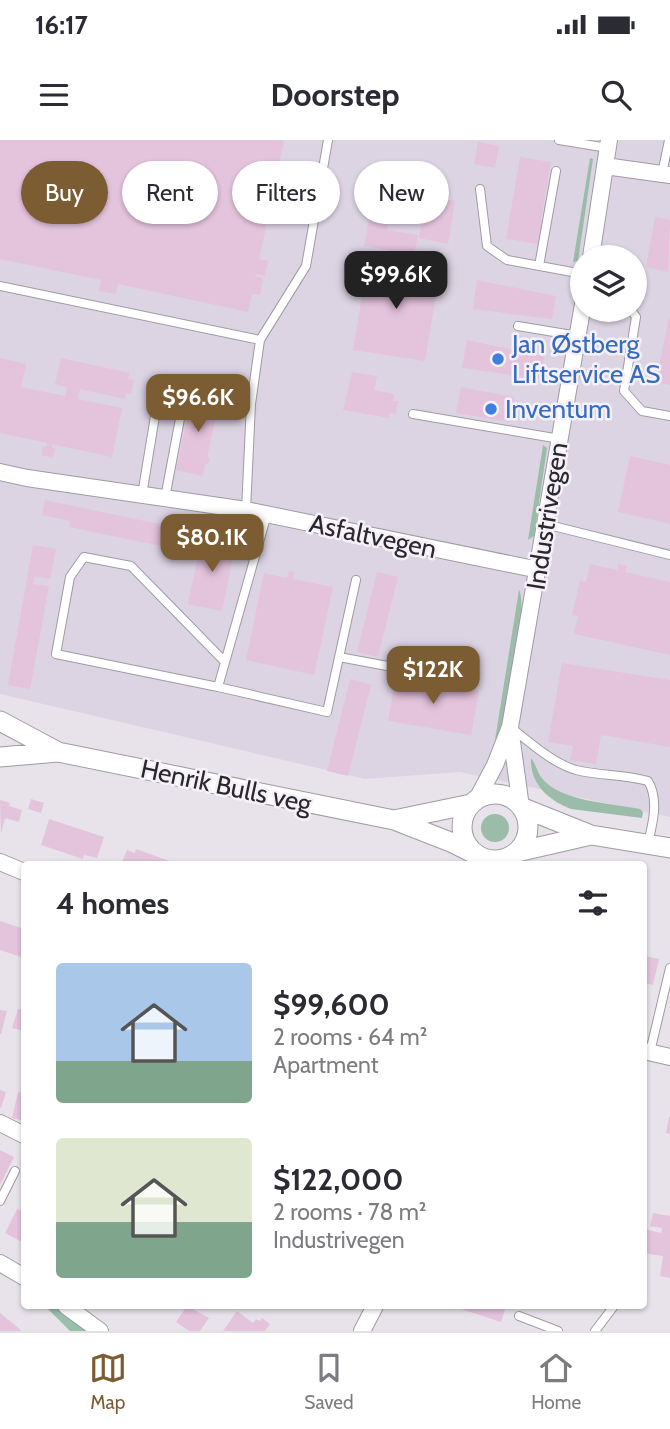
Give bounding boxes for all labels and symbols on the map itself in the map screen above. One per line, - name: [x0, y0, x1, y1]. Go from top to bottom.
- pin: $99.6K: [339, 251, 453, 311]
- place label: Jan Østberg Liftservice AS: [511, 328, 661, 390]
- marker: Jan Østberg Liftservice AS: [490, 351, 506, 367]
- pin: $96.6K: [141, 374, 255, 434]
- place label: Inventum: [505, 393, 611, 425]
- marker: Inventum: [483, 401, 499, 417]
- street label: Industrivegen: [520, 440, 574, 592]
- street label: Asfaltvegen: [306, 507, 440, 565]
- pin: $80.1K: [155, 514, 269, 574]
- pin: $122K: [384, 646, 482, 706]
- street label: Henrik Bulls veg: [138, 752, 315, 820]

